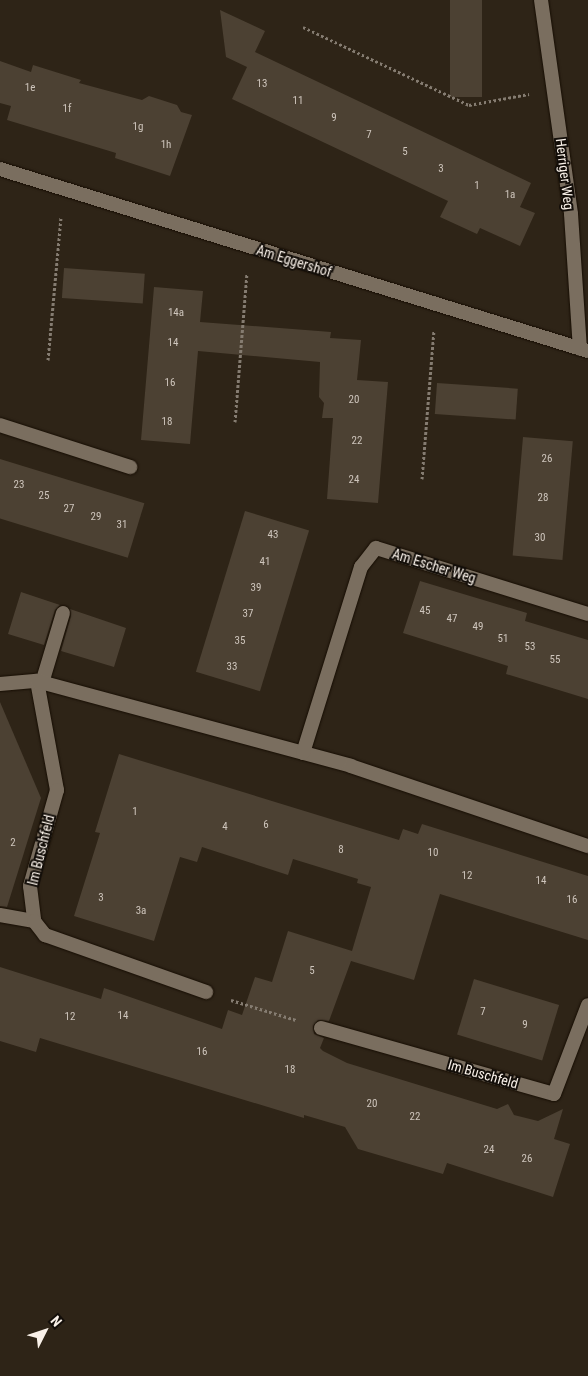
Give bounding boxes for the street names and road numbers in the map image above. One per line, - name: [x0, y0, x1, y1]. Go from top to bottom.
- street label: Herriger Weg: [552, 137, 578, 211]
- street label: Am Eggershof: [254, 242, 334, 280]
- street label: Am Escher Weg: [390, 545, 478, 587]
- street label: Im Buschfeld: [24, 813, 58, 887]
- street label: Im Buschfeld: [446, 1056, 520, 1092]

